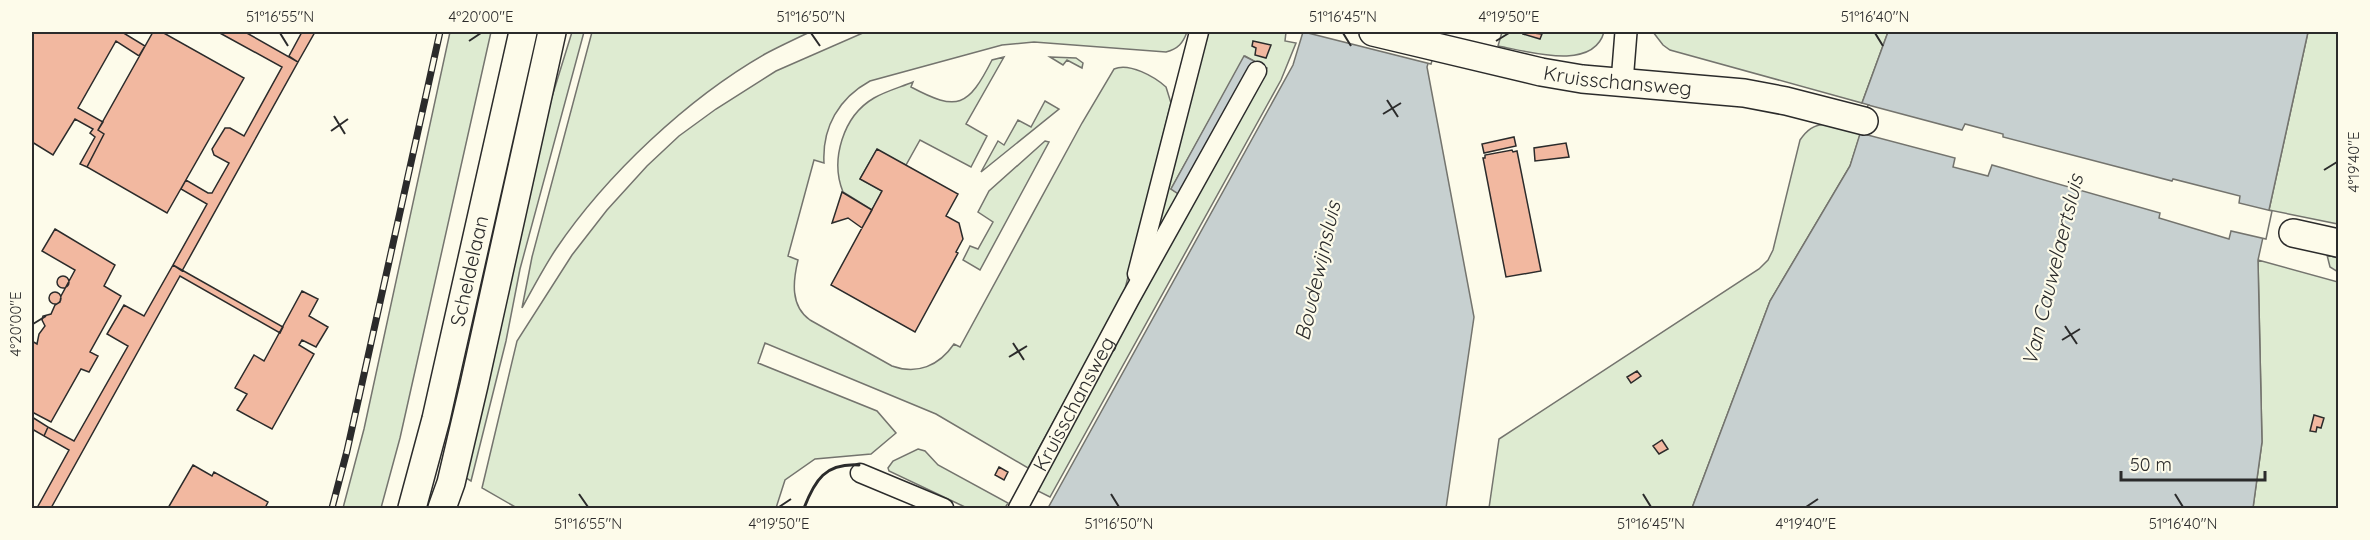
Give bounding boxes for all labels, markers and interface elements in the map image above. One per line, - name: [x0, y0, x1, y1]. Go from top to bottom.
- text: 51°16'55"N: [246, 7, 314, 26]
- text: 4°20'00"E: [448, 7, 514, 26]
- text: 51°16'50"N: [777, 7, 846, 26]
- text: 51°16'45"N: [1309, 7, 1377, 26]
- text: 4°19'50"E: [1478, 7, 1540, 26]
- text: 51°16'40"N: [1841, 7, 1909, 26]
- street label: Kruisschansweg: [1542, 60, 1693, 100]
- text: 4°19'40"E: [2344, 132, 2363, 192]
- water label: Van Cauwelaertsluis: [2016, 170, 2089, 368]
- water label: Boudewijnsluis: [1288, 198, 1346, 343]
- street label: Scheldelaan: [444, 213, 493, 329]
- text: 4°20'00"E: [6, 291, 25, 357]
- street label: Kruisschansweg: [1027, 332, 1120, 475]
- scale bar: [2121, 444, 2265, 482]
- text: 50 m: [2130, 453, 2172, 476]
- text: 51°16'55"N: [554, 514, 622, 533]
- text: 4°19'50"E: [748, 514, 810, 533]
- text: 51°16'50"N: [1085, 514, 1154, 533]
- text: 51°16'45"N: [1617, 514, 1685, 533]
- text: 4°19'40"E: [1776, 514, 1836, 533]
- text: 51°16'40"N: [2149, 514, 2217, 533]

